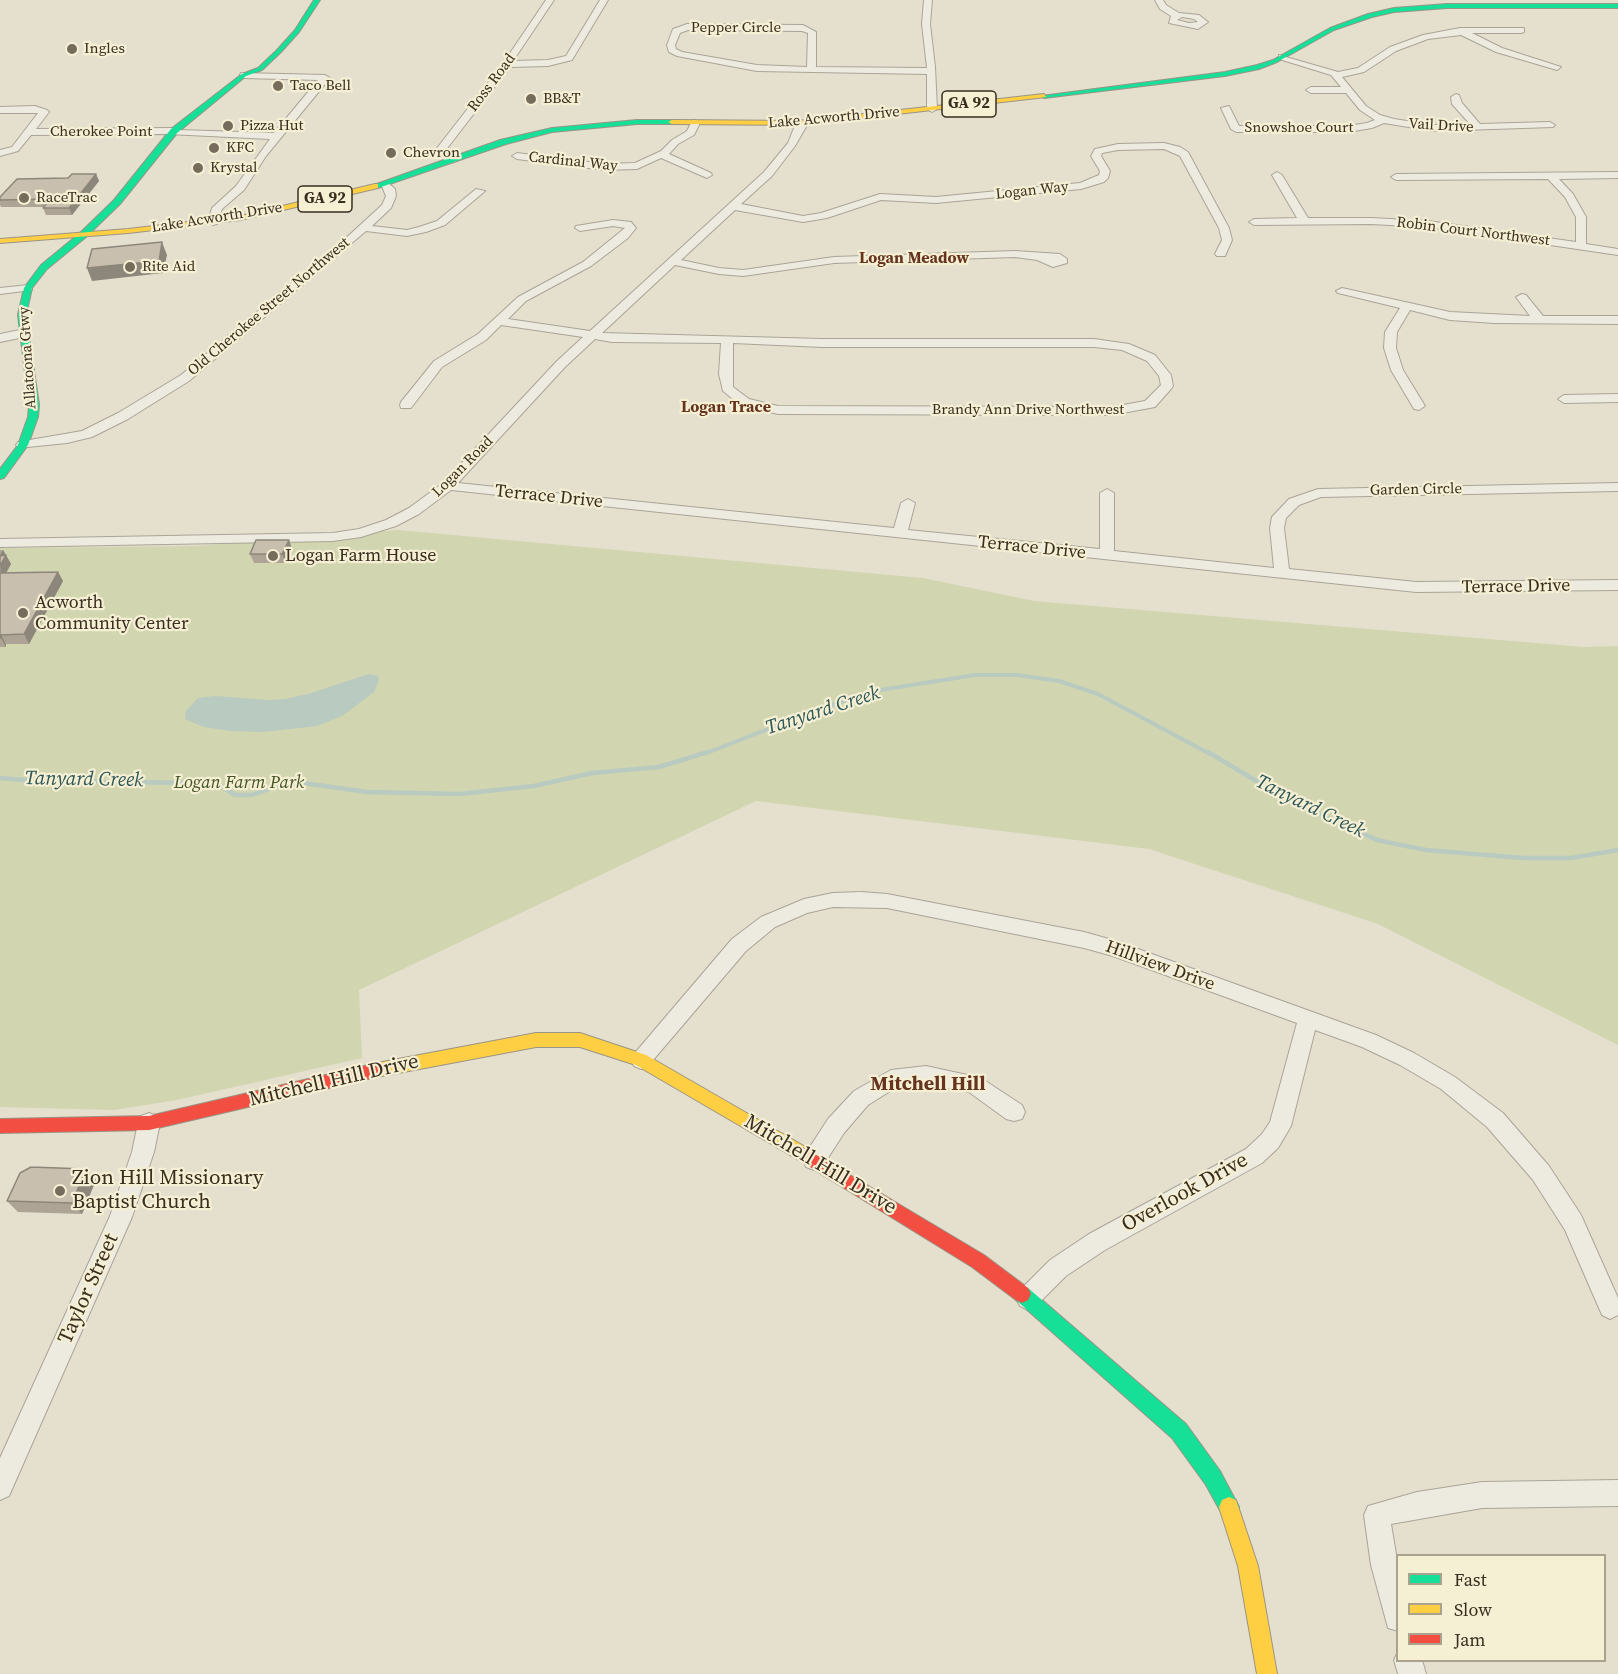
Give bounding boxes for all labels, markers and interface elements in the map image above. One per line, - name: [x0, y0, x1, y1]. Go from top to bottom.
- street label: Pepper Circle: [691, 19, 781, 37]
- place label: Ingles: [84, 40, 125, 58]
- marker: Ingles: [65, 42, 79, 56]
- street label: Ross Road: [464, 50, 520, 116]
- place label: Taco Bell: [290, 77, 351, 95]
- marker: Taco Bell: [271, 79, 285, 93]
- place label: BB&T: [543, 90, 580, 108]
- road number: GA 92: [942, 91, 996, 117]
- marker: BB&T: [524, 92, 538, 106]
- street label: Lake Acworth Drive: [767, 103, 901, 133]
- street label: Vail Drive: [1408, 115, 1474, 137]
- place label: Pizza Hut: [240, 117, 303, 135]
- marker: Pizza Hut: [221, 119, 235, 133]
- street label: Snowshoe Court: [1245, 119, 1353, 137]
- street label: Cherokee Point: [50, 123, 152, 141]
- place label: KFC: [226, 139, 254, 157]
- marker: KFC: [207, 141, 221, 155]
- place label: Chevron: [403, 144, 460, 162]
- marker: Chevron: [384, 146, 398, 160]
- street label: Cardinal Way: [528, 148, 618, 176]
- place label: Krystal: [210, 159, 258, 177]
- marker: Krystal: [191, 161, 205, 175]
- street label: Logan Way: [995, 178, 1069, 204]
- road number: GA 92: [298, 186, 352, 212]
- place label: RaceTrac: [36, 189, 97, 207]
- marker: RaceTrac: [17, 191, 31, 205]
- street label: Lake Acworth Drive: [150, 199, 284, 237]
- street label: Robin Court Northwest: [1395, 214, 1551, 250]
- street label: Old Cherokee Street Northwest: [184, 234, 354, 380]
- district label: Logan Meadow: [859, 249, 969, 269]
- place label: Rite Aid: [142, 258, 195, 276]
- marker: Rite Aid: [123, 260, 137, 274]
- street label: Allatoona Gtwy: [15, 306, 41, 410]
- district label: Logan Trace: [681, 398, 771, 418]
- street label: Brandy Ann Drive Northwest: [932, 401, 1124, 419]
- street label: Logan Road: [429, 433, 497, 501]
- street label: Garden Circle: [1370, 480, 1462, 500]
- street label: Terrace Drive: [494, 481, 604, 513]
- street label: Terrace Drive: [977, 532, 1087, 564]
- place label: Logan Farm House: [285, 545, 437, 567]
- marker: Logan Farm House: [266, 549, 280, 563]
- street label: Terrace Drive: [1462, 575, 1570, 599]
- place label: Acworth Community Center: [35, 592, 189, 634]
- marker: Acworth Community Center: [16, 606, 30, 620]
- water label: Tanyard Creek: [763, 681, 883, 741]
- water label: Tanyard Creek: [24, 767, 144, 793]
- water label: Tanyard Creek: [1251, 770, 1369, 844]
- park label: Logan Farm Park: [174, 772, 304, 794]
- street label: Hillview Drive: [1102, 936, 1218, 996]
- street label: Mitchell Hill Drive: [247, 1049, 421, 1113]
- district label: Mitchell Hill: [870, 1073, 986, 1097]
- street label: Mitchell Hill Drive: [739, 1110, 901, 1220]
- street label: Overlook Drive: [1117, 1148, 1253, 1238]
- place label: Zion Hill Missionary Baptist Church: [72, 1166, 264, 1216]
- marker: Zion Hill Missionary Baptist Church: [53, 1184, 67, 1198]
- street label: Taylor Street: [53, 1230, 125, 1348]
- legend: [1396, 1554, 1606, 1662]
- text: Fast: [1454, 1567, 1487, 1592]
- text: Slow: [1454, 1597, 1492, 1622]
- text: Jam: [1454, 1627, 1486, 1652]

